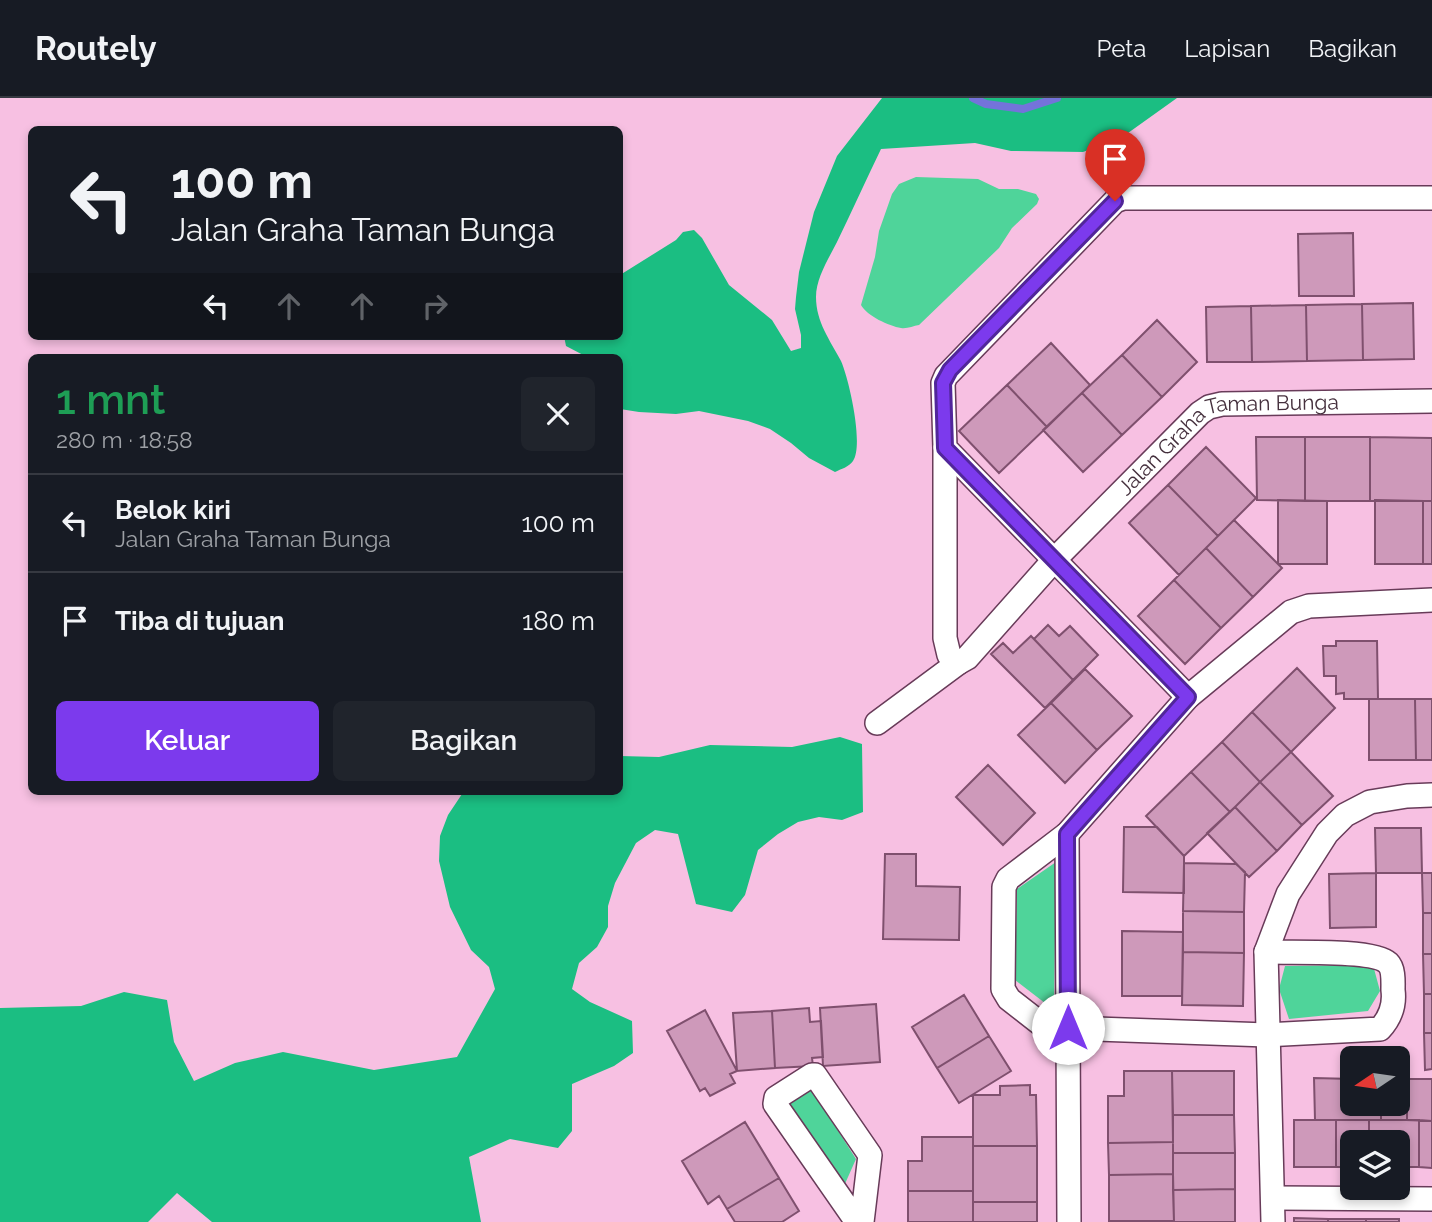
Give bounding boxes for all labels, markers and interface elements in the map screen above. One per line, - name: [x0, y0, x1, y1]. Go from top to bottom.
- text: Routely: [35, 29, 157, 68]
- text: Peta: [1097, 34, 1146, 63]
- text: Lapisan: [1184, 34, 1270, 63]
- text: Bagikan: [1308, 34, 1397, 63]
- pin: [1085, 129, 1145, 201]
- icon: arrive: [1096, 140, 1134, 178]
- text: 100 m: [171, 152, 313, 209]
- icon: left: [56, 154, 147, 245]
- text: Jalan Graha Taman Bunga: [171, 211, 555, 248]
- icon: left: [197, 287, 235, 325]
- icon: ahead: [270, 287, 308, 325]
- icon: ahead: [343, 287, 381, 325]
- icon: right: [416, 287, 454, 325]
- text: 1 mnt: [56, 375, 165, 424]
- button: close: [521, 377, 595, 451]
- street label: Jalan Graha Taman Bunga: [1113, 389, 1339, 500]
- text: 280 m · 18:58: [56, 426, 193, 453]
- text: Belok kiri: [115, 495, 231, 525]
- icon: left: [56, 504, 94, 542]
- text: 100 m: [522, 508, 595, 538]
- text: Jalan Graha Taman Bunga: [115, 525, 391, 552]
- icon: arrive: [56, 602, 94, 640]
- text: Tiba di tujuan: [115, 606, 285, 636]
- text: 180 m: [522, 606, 595, 636]
- button: Keluar: [56, 701, 319, 781]
- button: Bagikan: [333, 701, 595, 781]
- position arrow: [1031, 991, 1105, 1065]
- north arrow: [1340, 1046, 1410, 1116]
- map controls: [1340, 1046, 1410, 1200]
- button: layers: [1340, 1130, 1410, 1200]

